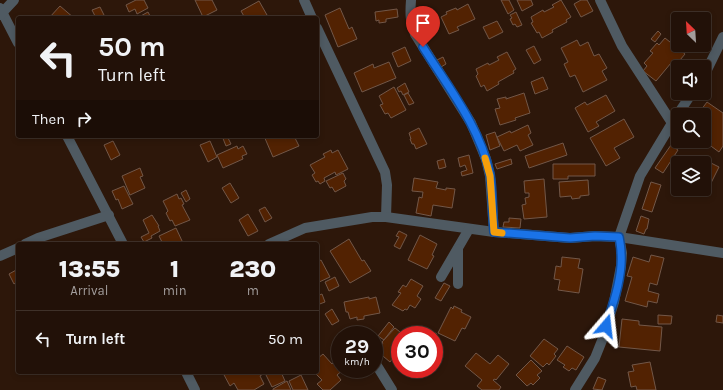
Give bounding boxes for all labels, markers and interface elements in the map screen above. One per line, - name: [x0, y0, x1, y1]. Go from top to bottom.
- pin: [406, 6, 440, 47]
- icon: arrive: [412, 12, 434, 34]
- north arrow: [671, 12, 711, 52]
- map controls: [671, 12, 711, 196]
- text: 50 m: [98, 30, 166, 63]
- icon: left: [32, 32, 84, 84]
- button: sound: [671, 60, 711, 100]
- text: Turn left: [98, 64, 166, 86]
- icon: right: [73, 108, 95, 130]
- button: search: [671, 108, 711, 148]
- text: Then: [32, 110, 65, 128]
- button: layers: [671, 156, 711, 196]
- text: 13:55: [59, 255, 120, 283]
- text: 1: [170, 255, 179, 283]
- text: 230: [229, 255, 276, 283]
- text: Arrival: [70, 283, 108, 298]
- text: min: [163, 283, 187, 298]
- text: m: [247, 283, 259, 298]
- position arrow: [585, 305, 627, 347]
- speed limit sign: 30: [391, 326, 443, 378]
- icon: left: [32, 328, 54, 350]
- text: Turn left: [66, 330, 125, 348]
- text: 50 m: [268, 330, 303, 348]
- text: 29: [345, 335, 369, 358]
- text: km/h: [344, 356, 370, 368]

